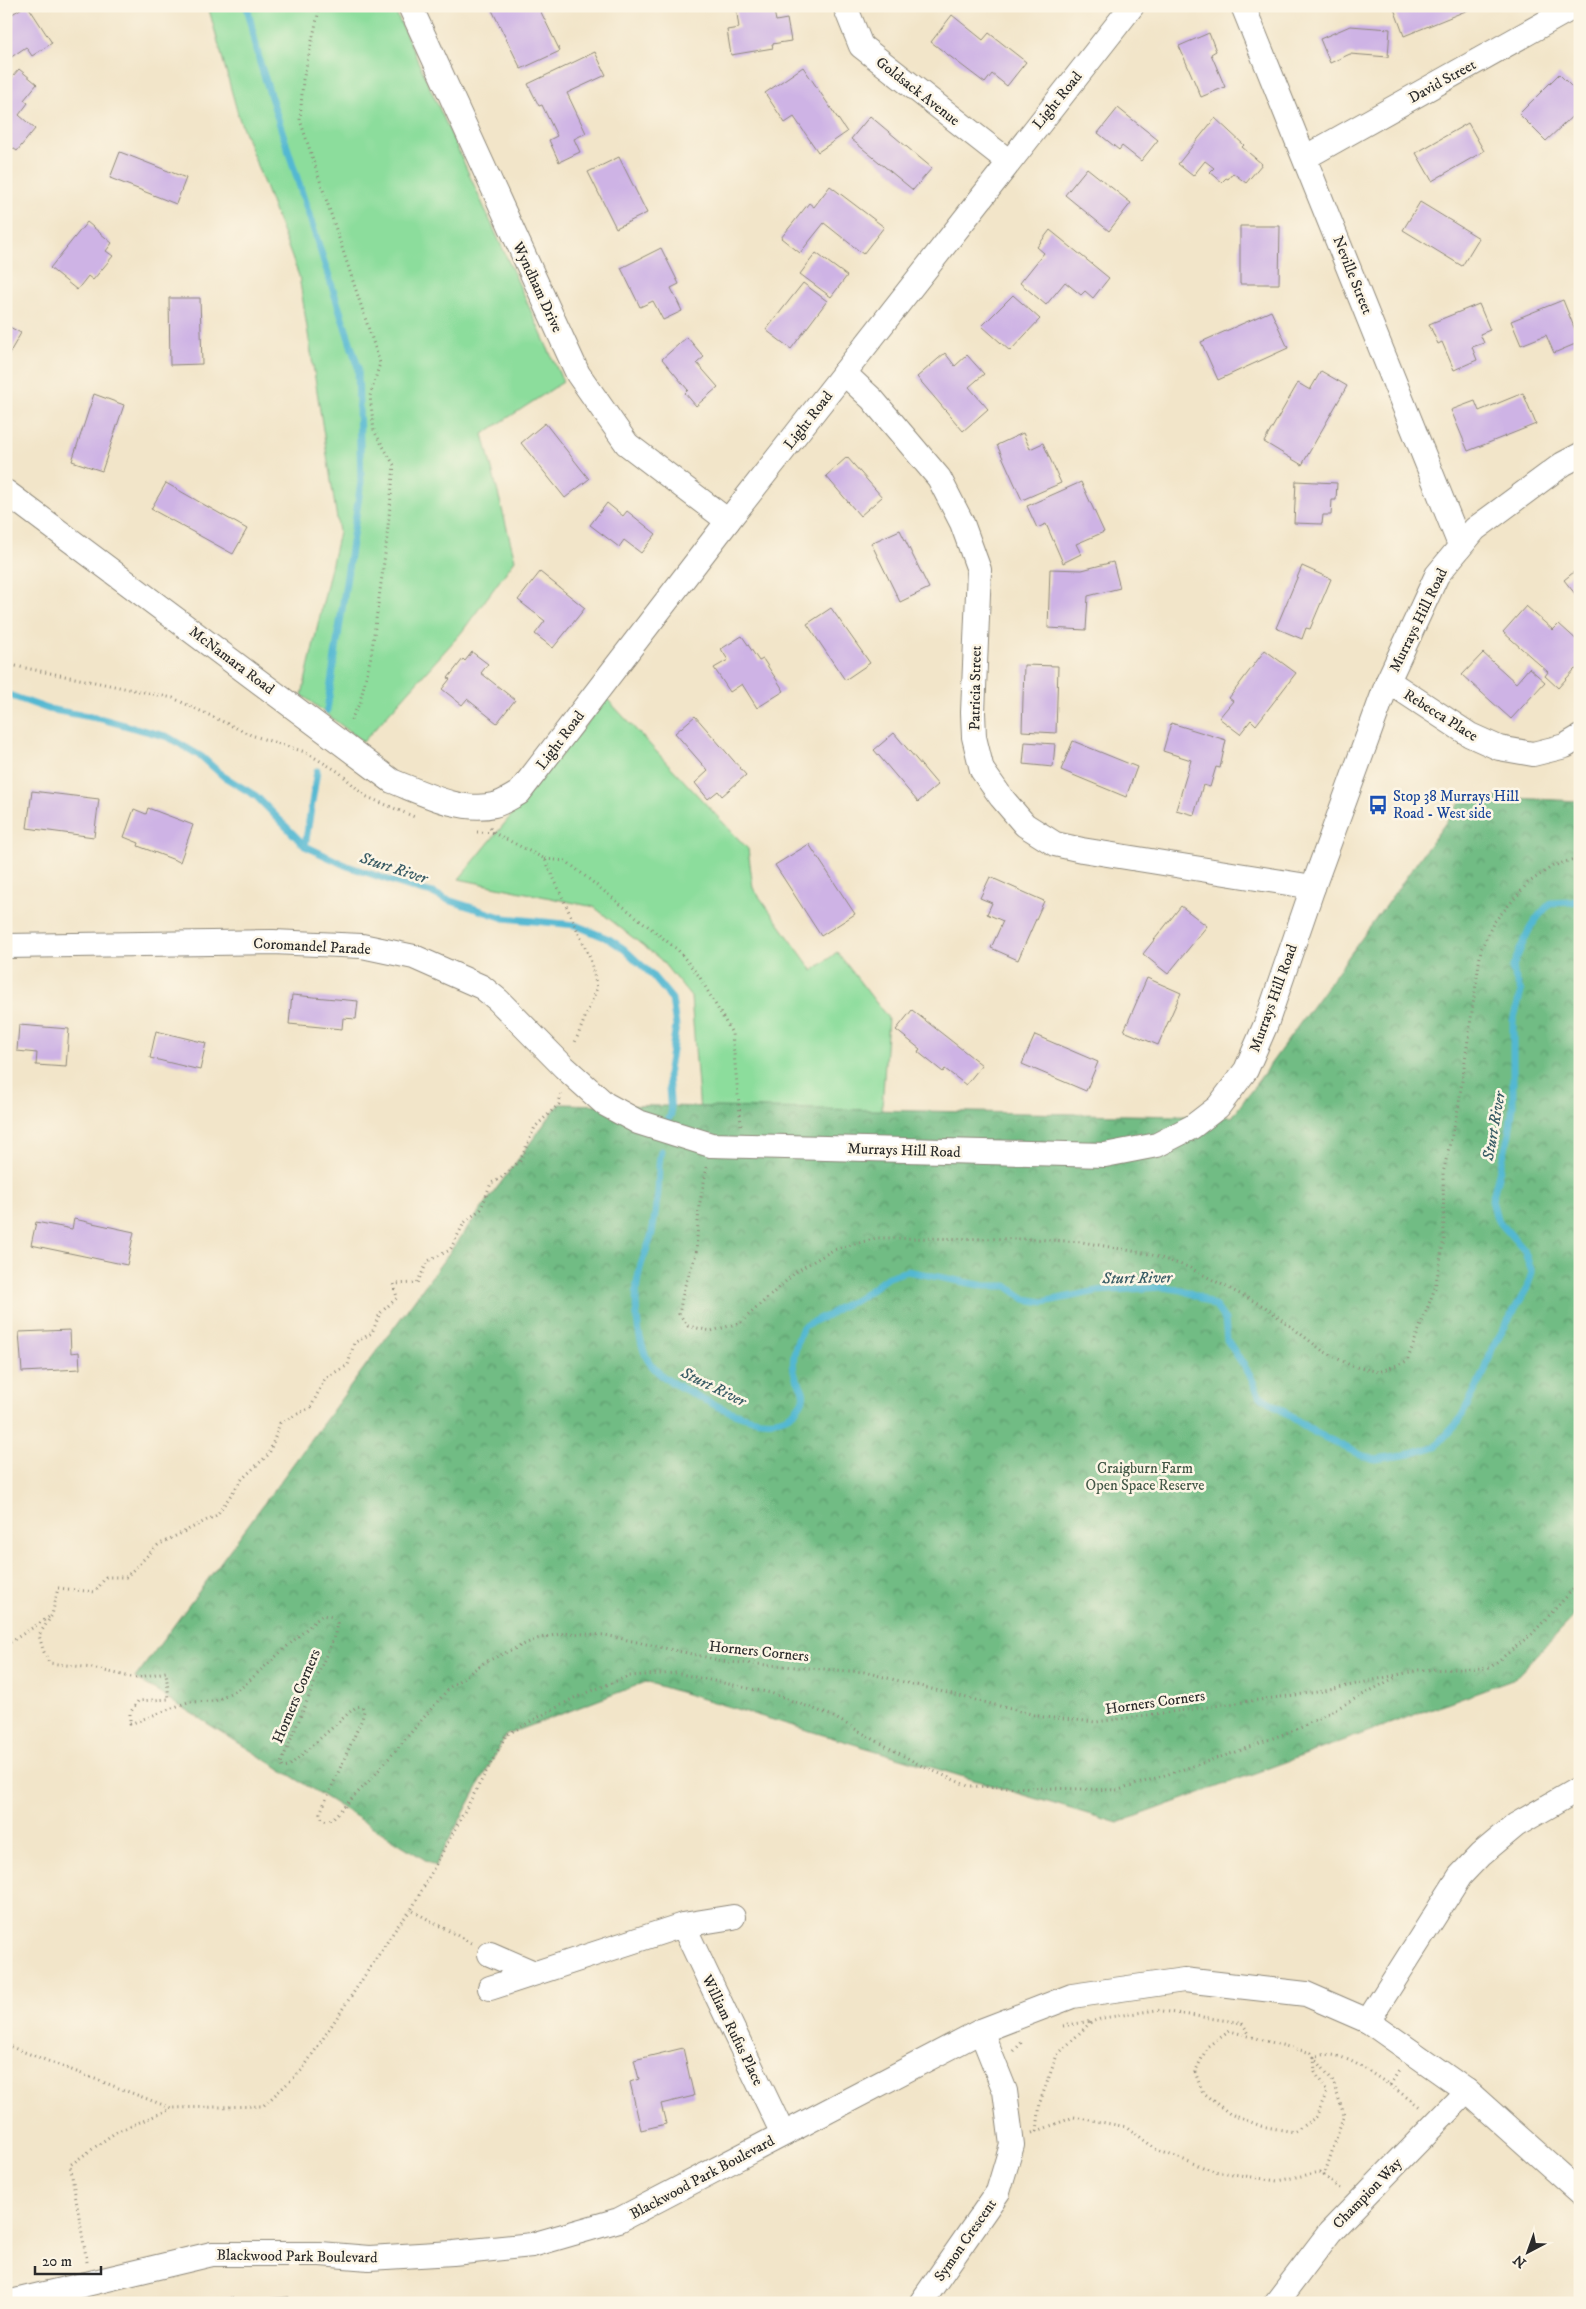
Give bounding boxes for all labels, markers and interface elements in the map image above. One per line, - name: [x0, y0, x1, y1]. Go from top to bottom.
- street label: Goldsack Avenue: [872, 53, 964, 130]
- street label: David Street: [1405, 55, 1479, 108]
- street label: Light Road: [1028, 67, 1087, 133]
- street label: Neville Street: [1328, 233, 1377, 317]
- street label: Wyndham Drive: [508, 238, 567, 336]
- street label: Light Road: [780, 387, 837, 453]
- street label: Murrays Hill Road: [1385, 565, 1452, 675]
- street label: McNamara Road: [185, 622, 279, 699]
- street label: Patricia Street: [965, 645, 986, 731]
- street label: Rebecca Place: [1400, 685, 1481, 746]
- street label: Light Road: [532, 707, 589, 774]
- place label: Stop 38 Murrays Hill Road - West side: [1393, 787, 1520, 823]
- bus stop icon: Stop 38 Murrays Hill Road - West side: [1367, 794, 1389, 816]
- water label: Sturt River: [356, 847, 431, 889]
- street label: Coromandel Parade: [253, 934, 371, 959]
- street label: Murrays Hill Road: [1245, 941, 1302, 1055]
- water label: Sturt River: [1478, 1089, 1510, 1163]
- street label: Murrays Hill Road: [847, 1139, 961, 1162]
- water label: Sturt River: [1101, 1267, 1173, 1289]
- water label: Sturt River: [677, 1362, 750, 1412]
- park label: Craigburn Farm Open Space Reserve: [1086, 1459, 1204, 1495]
- street label: Horners Corners: [708, 1637, 810, 1666]
- street label: Horners Corners: [268, 1646, 325, 1746]
- street label: Horners Corners: [1104, 1686, 1206, 1719]
- street label: William Rufus Place: [697, 1971, 768, 2089]
- street label: Blackwood Park Boulevard: [627, 2131, 778, 2224]
- street label: Champion Way: [1329, 2153, 1407, 2233]
- street label: Symon Crescent: [930, 2195, 1001, 2285]
- north arrow: [1504, 2226, 1554, 2276]
- scale bar: [35, 2244, 101, 2276]
- street label: Blackwood Park Boulevard: [216, 2246, 378, 2267]
- text: N: [1510, 2250, 1530, 2272]
- text: 20 m: [42, 2252, 72, 2271]

